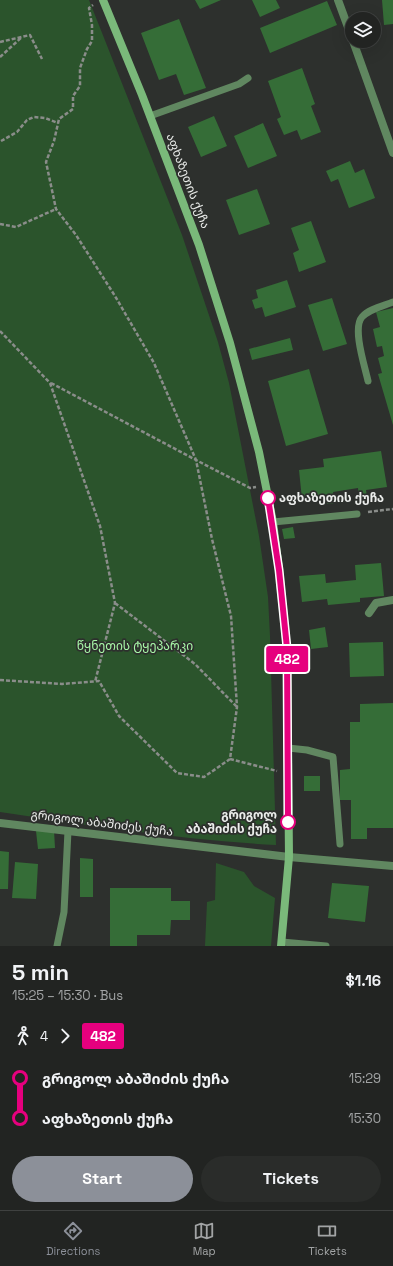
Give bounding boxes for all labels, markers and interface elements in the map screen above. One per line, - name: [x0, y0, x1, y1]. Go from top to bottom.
- map controls: [345, 12, 381, 48]
- button: layers: [345, 12, 381, 48]
- street label: აფხაზეთის ქუჩა: [162, 131, 214, 231]
- marker: აფხაზეთის ქუჩა: [260, 490, 276, 506]
- place label: აფხაზეთის ქუჩა: [279, 490, 384, 506]
- park label: წყნეთის ტყეპარკი: [77, 638, 193, 654]
- line badge: 482: [264, 646, 310, 672]
- text: 482: [274, 650, 300, 668]
- street label: გრიგოლ აბაშიძეს ქუჩა: [30, 806, 174, 840]
- place label: გრიგოლ აბაშიძის ქუჩა: [186, 807, 277, 837]
- marker: გრიგოლ აბაშიძის ქუჩა: [280, 814, 296, 830]
- text: 5 min: [12, 958, 69, 986]
- text: $1.16: [345, 971, 381, 990]
- text: 15:25 – 15:30 · Bus: [12, 987, 123, 1004]
- icon: walk: [12, 1025, 34, 1047]
- icon: forward: [54, 1025, 76, 1047]
- text: 482: [90, 1027, 116, 1045]
- text: 4: [40, 1028, 48, 1045]
- text: გრიგოლ აბაშიძის ქუჩა: [42, 1069, 229, 1088]
- text: 15:29: [349, 1070, 381, 1087]
- text: აფხაზეთის ქუჩა: [42, 1109, 173, 1128]
- text: 15:30: [348, 1110, 381, 1127]
- button: Start: [12, 1156, 193, 1202]
- button: Tickets: [201, 1156, 381, 1202]
- tab: Directions: [46, 1220, 100, 1258]
- tab: Map: [193, 1220, 216, 1258]
- tab: Tickets: [308, 1220, 347, 1258]

